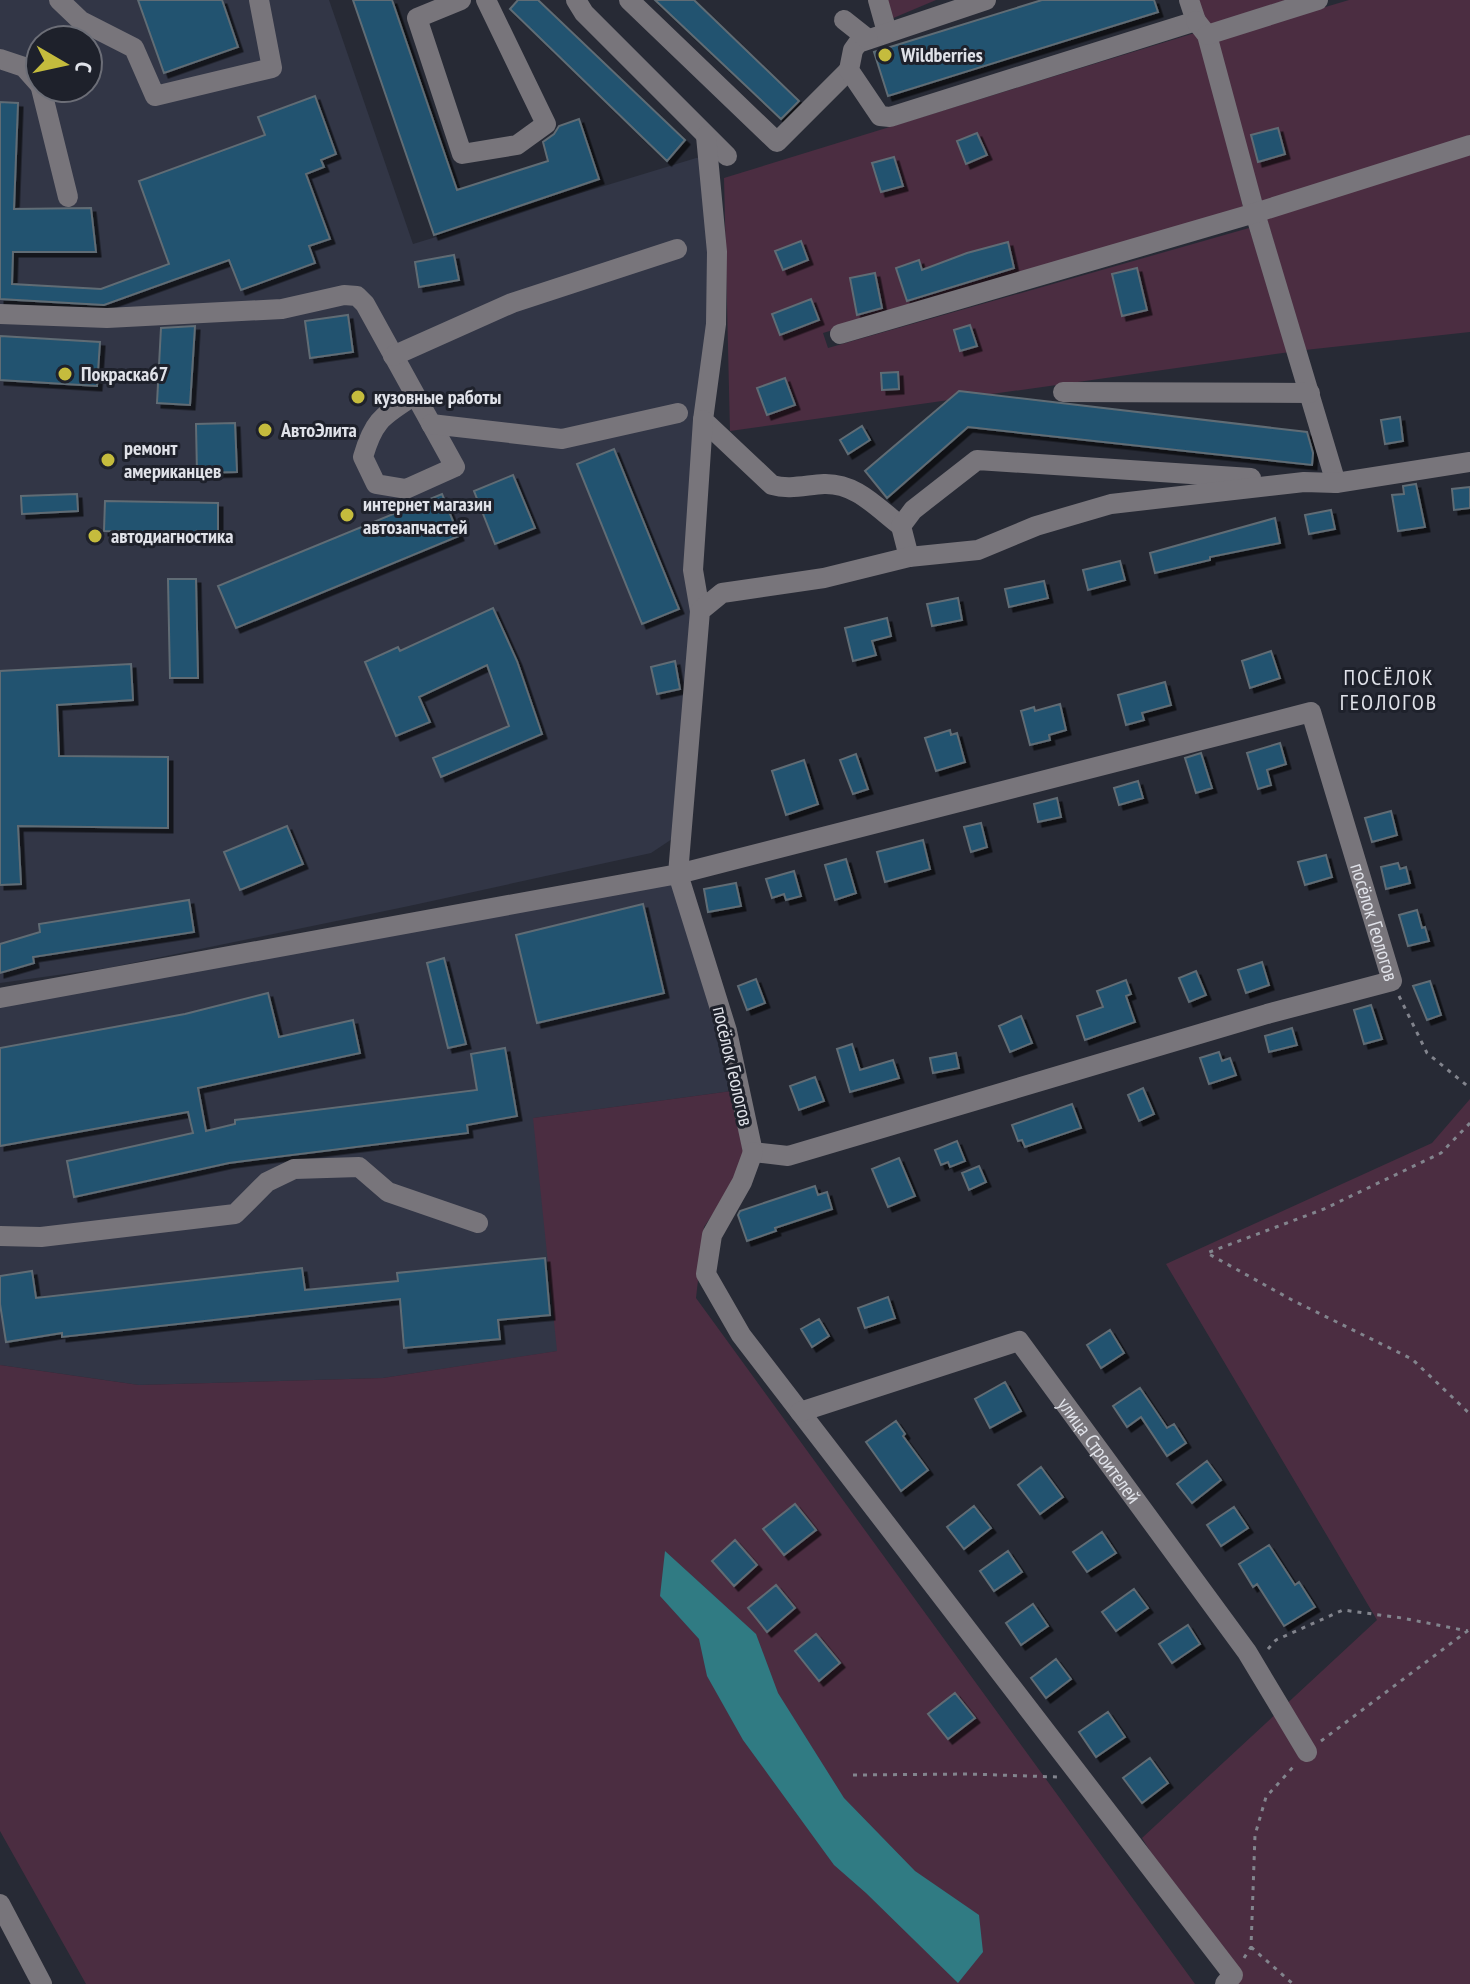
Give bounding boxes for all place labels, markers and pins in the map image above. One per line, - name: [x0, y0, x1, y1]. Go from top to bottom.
- place label: Wildberries: [900, 42, 983, 68]
- marker: Wildberries: [876, 46, 894, 64]
- place label: Покраска67: [81, 361, 168, 387]
- marker: Покраска67: [56, 365, 74, 383]
- place label: кузовные работы: [374, 384, 501, 410]
- marker: кузовные работы: [349, 388, 367, 406]
- place label: АвтоЭлита: [280, 417, 357, 443]
- marker: АвтоЭлита: [256, 421, 274, 439]
- place label: ремонт американцев: [124, 435, 221, 484]
- marker: ремонт американцев: [99, 451, 117, 469]
- place label: интернет магазин автозапчастей: [363, 491, 492, 540]
- marker: интернет магазин автозапчастей: [338, 506, 356, 524]
- place label: автодиагностика: [111, 523, 233, 549]
- marker: автодиагностика: [86, 527, 104, 545]

